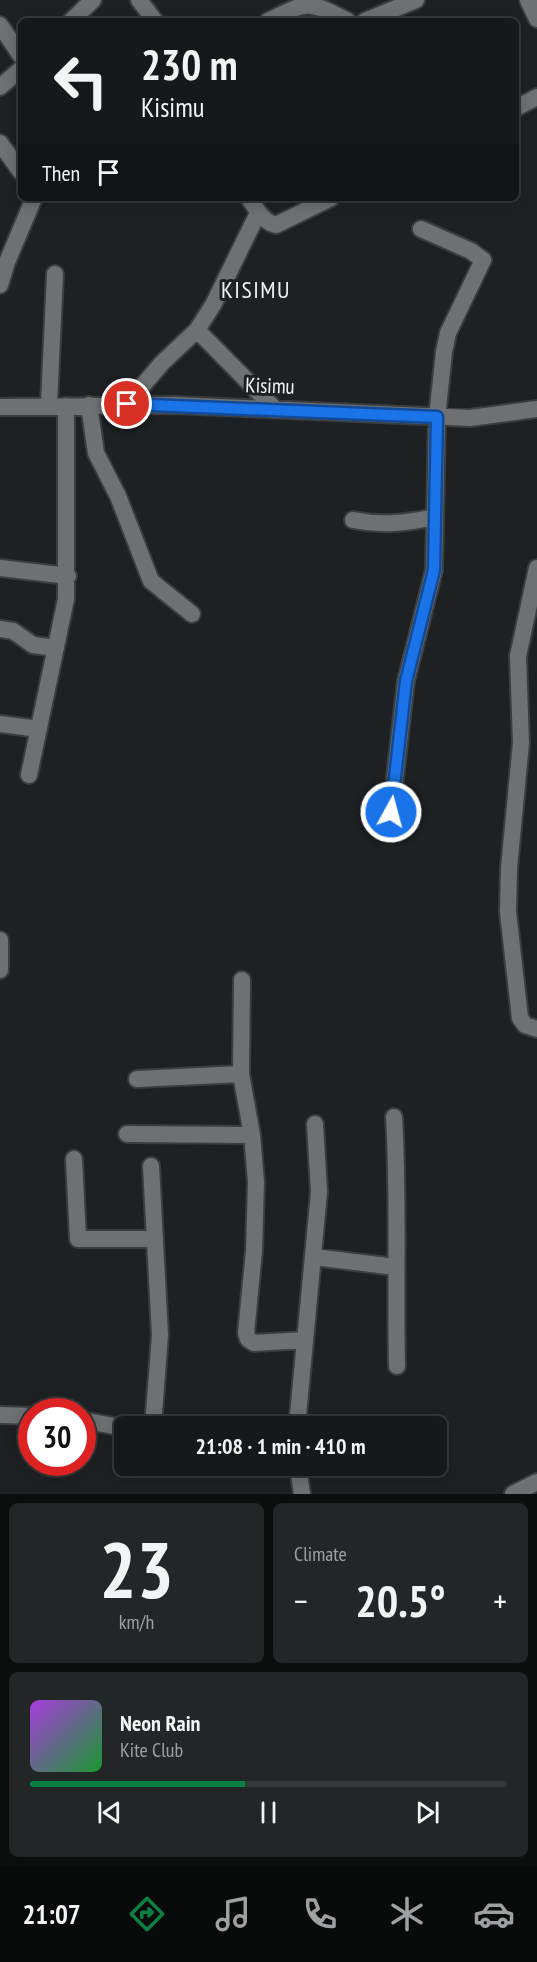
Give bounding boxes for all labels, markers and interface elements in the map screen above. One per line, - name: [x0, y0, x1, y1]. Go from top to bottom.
- text: 230 m: [141, 37, 238, 92]
- icon: left: [42, 42, 120, 120]
- text: Kisimu: [141, 90, 204, 124]
- icon: arrive: [92, 156, 125, 189]
- text: Then: [42, 159, 80, 187]
- district label: KISIMU: [221, 274, 291, 305]
- street label: Kisimu: [245, 371, 295, 400]
- pin: [101, 378, 152, 429]
- icon: arrive: [110, 387, 143, 420]
- position arrow: [359, 780, 423, 844]
- speed limit sign: 30: [18, 1398, 96, 1476]
- text: 21:08 · 1 min · 410 m: [195, 1432, 366, 1460]
- text: 23: [99, 1519, 174, 1620]
- text: Climate: [294, 1541, 347, 1567]
- text: 20.5°: [355, 1571, 446, 1629]
- text: −: [294, 1579, 308, 1622]
- text: +: [493, 1579, 507, 1622]
- text: km/h: [119, 1609, 154, 1635]
- text: Neon Rain: [120, 1709, 200, 1737]
- text: Kite Club: [120, 1737, 183, 1763]
- icon: previous: [93, 1796, 126, 1829]
- icon: pause: [252, 1796, 285, 1829]
- icon: next: [411, 1796, 444, 1829]
- icon: directions: [126, 1893, 168, 1935]
- icon: music: [212, 1893, 254, 1935]
- icon: phone: [299, 1893, 341, 1935]
- icon: climate: [386, 1893, 428, 1935]
- icon: car: [473, 1893, 515, 1935]
- text: 21:07: [22, 1897, 81, 1931]

